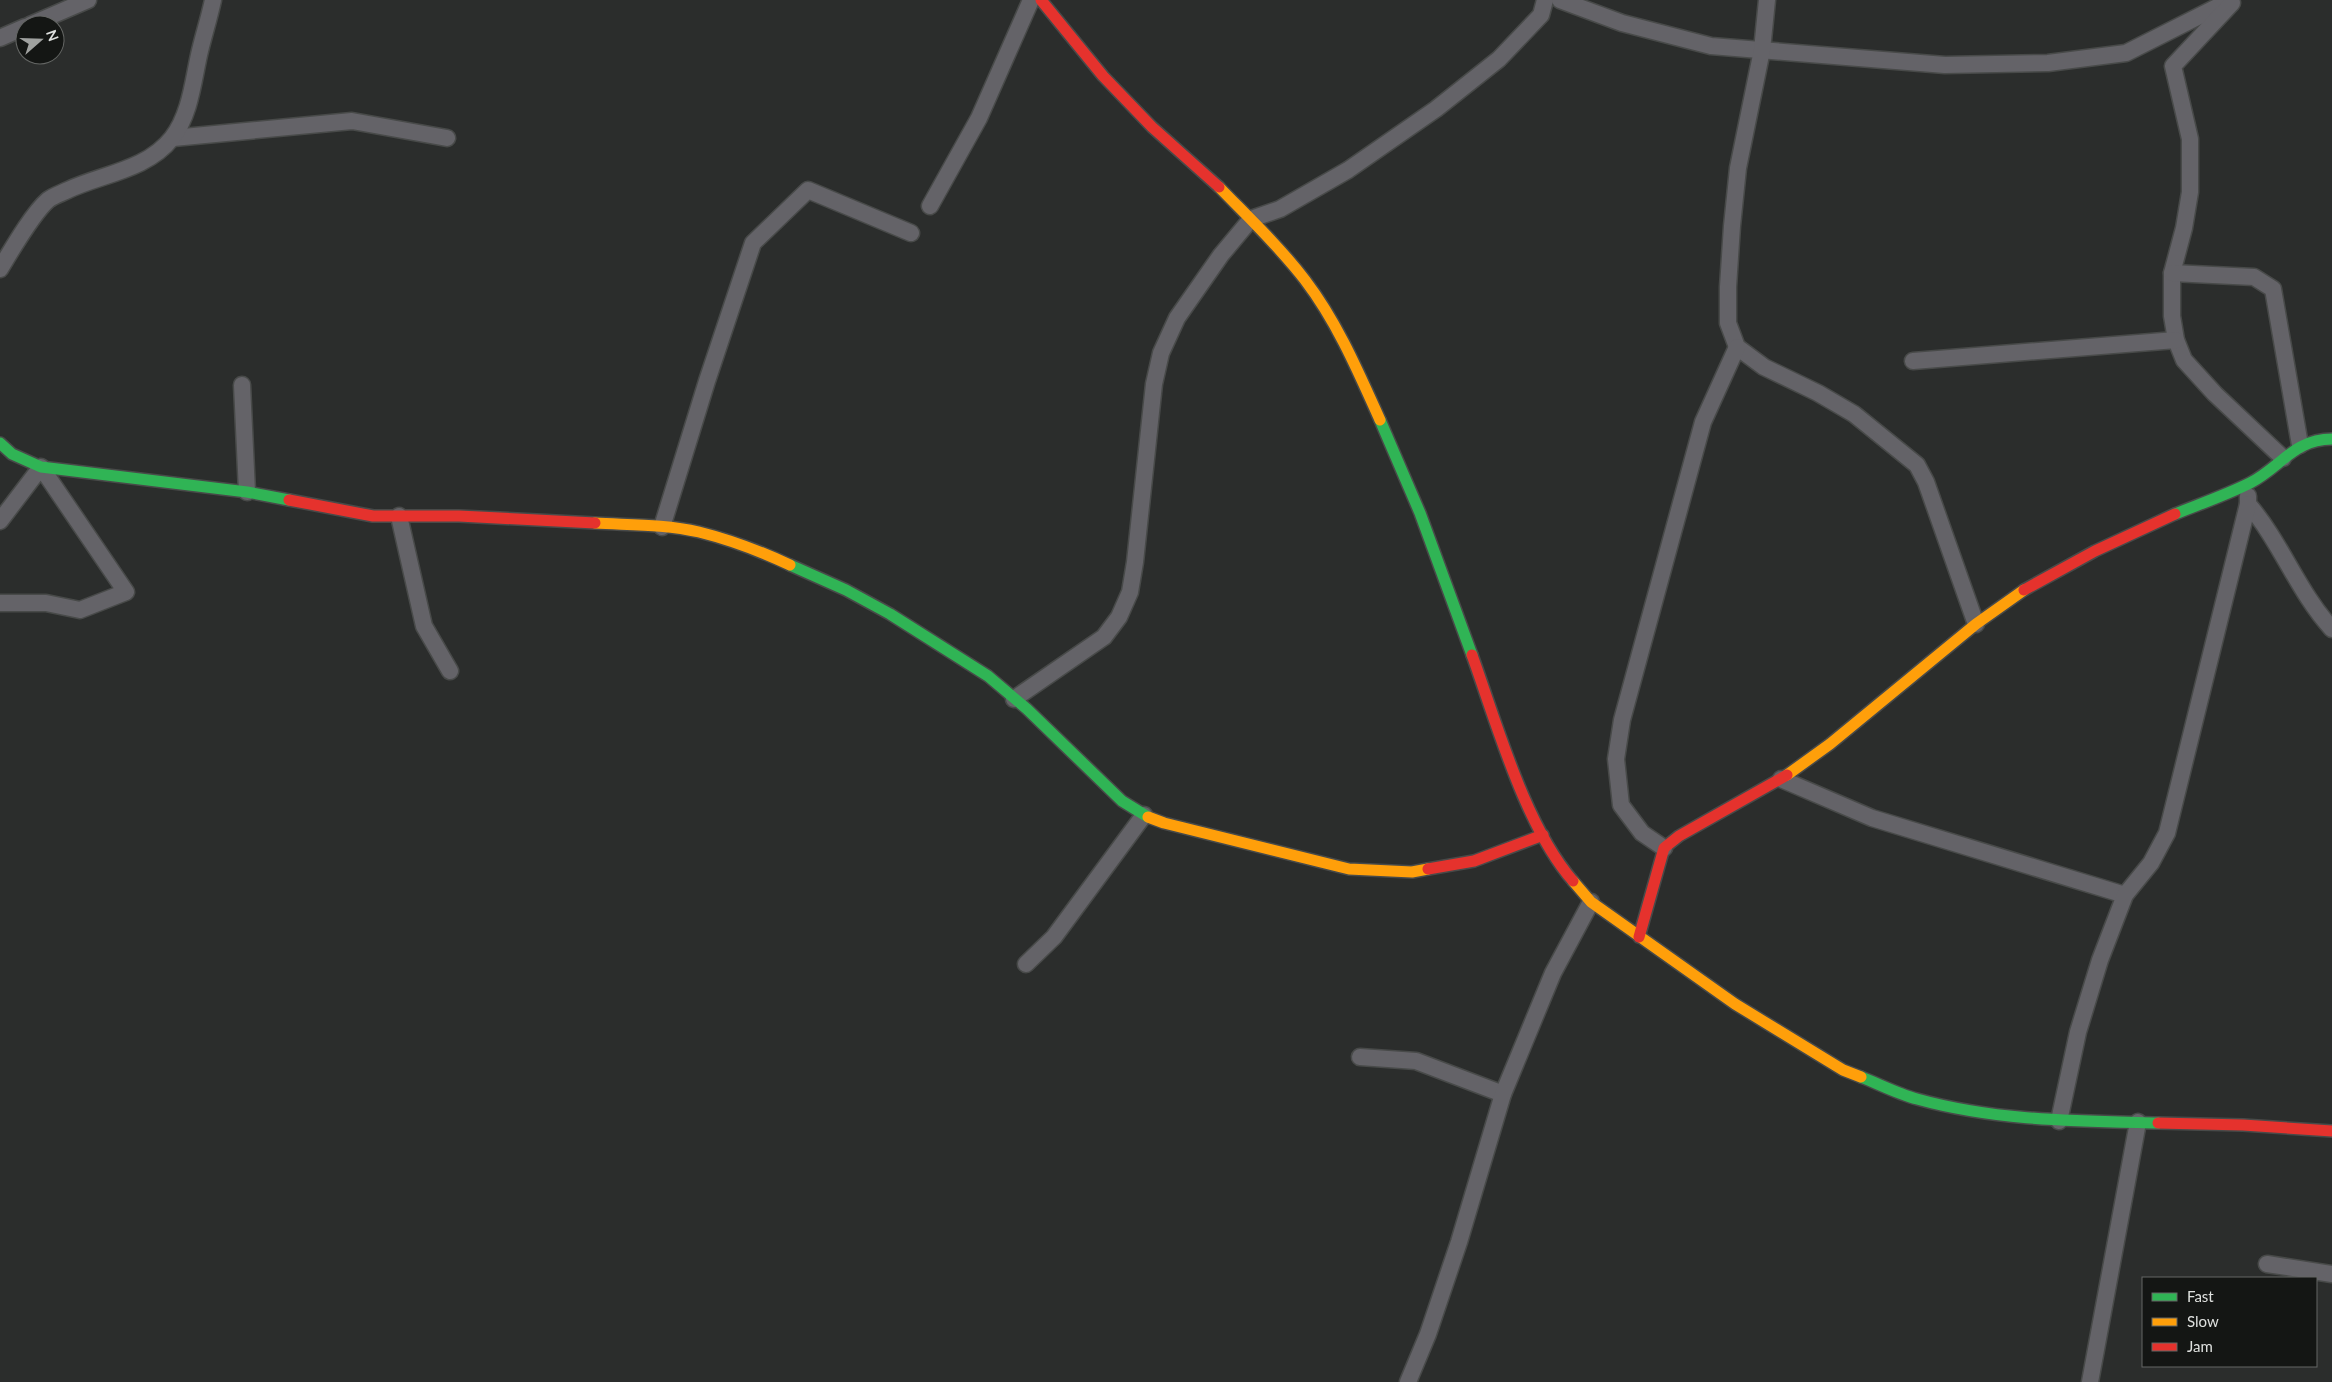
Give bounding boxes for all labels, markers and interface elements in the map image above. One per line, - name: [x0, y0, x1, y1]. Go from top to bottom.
- north arrow: [15, 15, 65, 65]
- text: N: [43, 27, 63, 43]
- legend: [2142, 1277, 2317, 1367]
- text: Fast: [2187, 1287, 2214, 1305]
- text: Slow: [2187, 1312, 2219, 1330]
- text: Jam: [2187, 1337, 2213, 1355]

